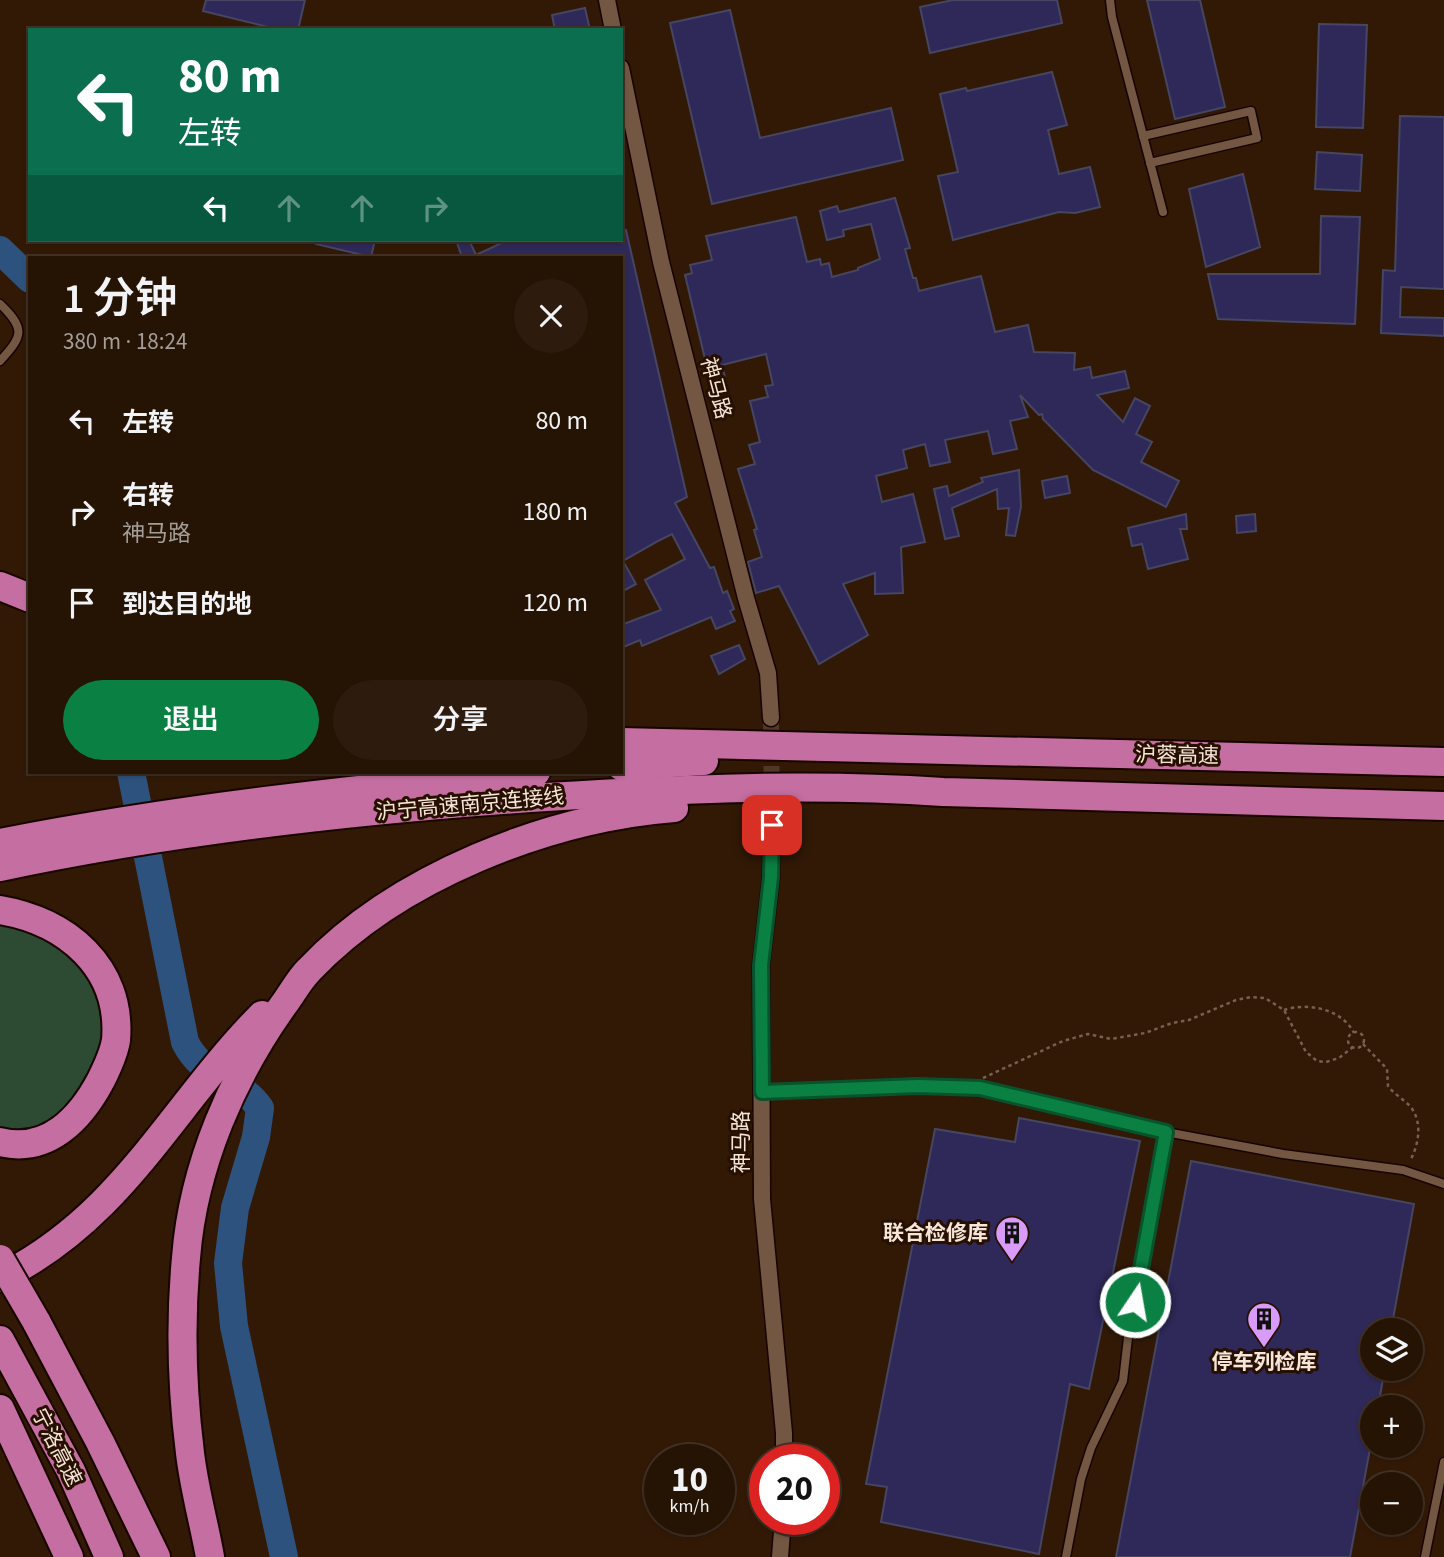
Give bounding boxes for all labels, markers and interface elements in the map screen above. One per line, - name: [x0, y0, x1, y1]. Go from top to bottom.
- text: 80 m: [178, 42, 282, 112]
- icon: left: [63, 56, 154, 147]
- text: 左转: [178, 111, 242, 157]
- icon: left: [197, 189, 235, 227]
- icon: ahead: [270, 189, 308, 227]
- icon: ahead: [343, 189, 381, 227]
- icon: right: [416, 189, 454, 227]
- text: 1 分钟: [63, 269, 177, 329]
- button: close: [514, 279, 588, 353]
- text: 380 m · 18:24: [63, 325, 187, 358]
- street label: 神马路: [693, 354, 739, 422]
- icon: left: [63, 402, 101, 440]
- text: 80 m: [535, 402, 588, 439]
- text: 左转: [122, 404, 174, 441]
- text: 右转: [122, 477, 174, 514]
- icon: right: [63, 493, 101, 531]
- text: 180 m: [522, 493, 588, 530]
- text: 神马路: [122, 517, 191, 550]
- icon: arrive: [63, 584, 101, 622]
- text: 120 m: [522, 584, 588, 621]
- text: 到达目的地: [122, 586, 252, 623]
- button: 退出: [63, 680, 319, 760]
- button: 分享: [333, 680, 588, 760]
- street label: 沪蓉高速: [1135, 739, 1219, 771]
- street label: 沪宁高速南京连接线: [375, 781, 565, 827]
- pin: [742, 795, 802, 855]
- icon: arrive: [753, 806, 791, 844]
- street label: 神马路: [726, 1111, 756, 1174]
- building icon: 联合检修库: [993, 1214, 1031, 1263]
- place label: 联合检修库: [883, 1218, 988, 1248]
- position arrow: [1098, 1265, 1172, 1339]
- building icon: 停车列检库: [1245, 1300, 1283, 1349]
- map controls: [1360, 1318, 1423, 1535]
- button: layers: [1360, 1318, 1423, 1381]
- place label: 停车列检库: [1212, 1347, 1317, 1377]
- button: +: [1360, 1395, 1423, 1458]
- street label: 宁洛高速: [25, 1403, 89, 1491]
- speed limit sign: 20: [749, 1444, 840, 1535]
- text: 10: [671, 1455, 708, 1505]
- button: −: [1360, 1472, 1423, 1535]
- text: km/h: [670, 1494, 709, 1519]

